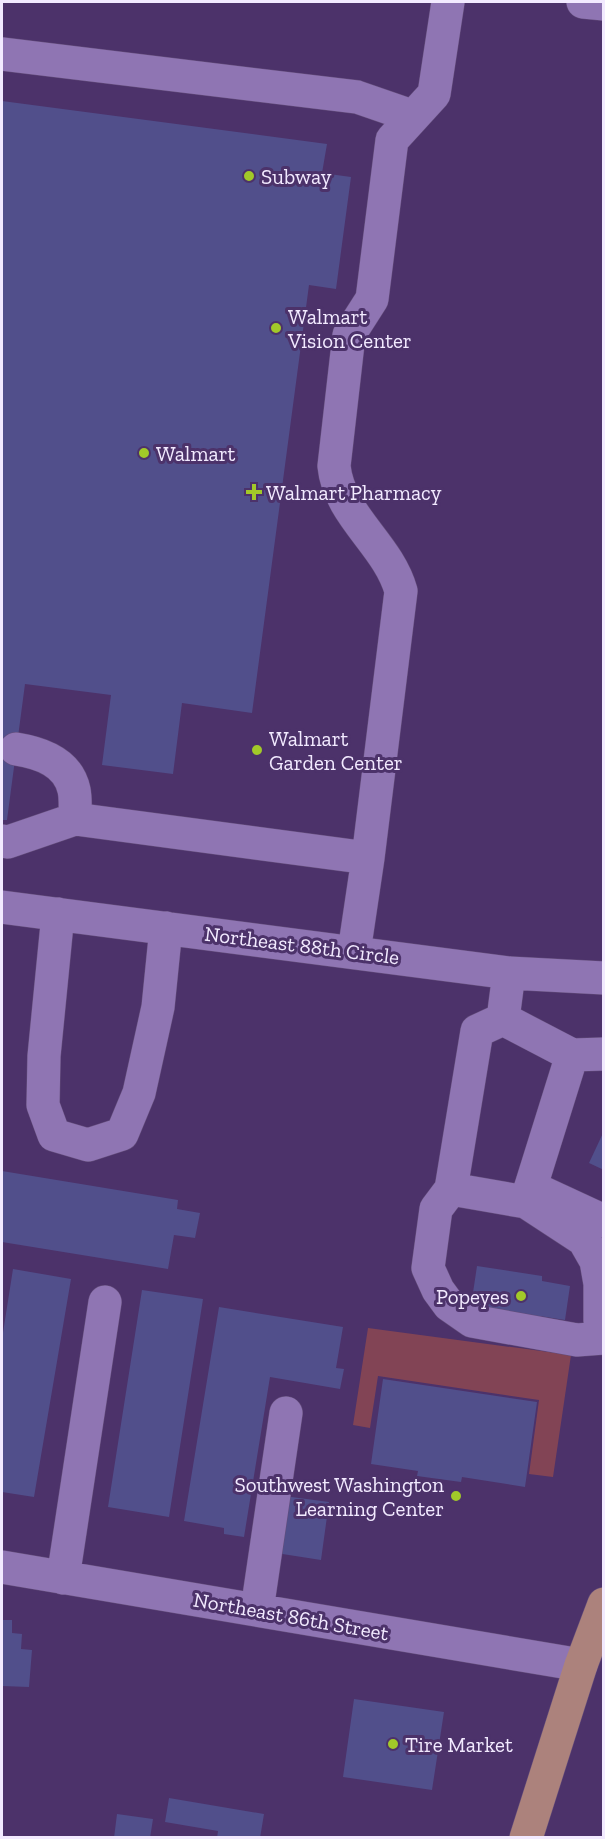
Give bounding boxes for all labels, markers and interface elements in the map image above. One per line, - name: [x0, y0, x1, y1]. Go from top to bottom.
- place label: Subway: [261, 164, 332, 189]
- marker: Subway: [242, 169, 256, 183]
- place label: Walmart Vision Center: [287, 304, 412, 353]
- marker: Walmart Vision Center: [269, 321, 283, 335]
- place label: Walmart: [156, 441, 236, 466]
- marker: Walmart: [137, 446, 151, 460]
- place label: Walmart Pharmacy: [266, 480, 442, 505]
- marker: Walmart Pharmacy: [247, 485, 261, 499]
- place label: Walmart Garden Center: [269, 726, 403, 775]
- marker: Walmart Garden Center: [250, 743, 264, 757]
- street label: Northeast 88th Circle: [203, 921, 401, 969]
- place label: Popeyes: [436, 1284, 509, 1309]
- marker: Popeyes: [514, 1289, 528, 1303]
- place label: Southwest Washington Learning Center: [235, 1472, 444, 1521]
- marker: Southwest Washington Learning Center: [449, 1489, 463, 1503]
- street label: Northeast 86th Street: [191, 1587, 391, 1646]
- place label: Tire Market: [405, 1732, 513, 1757]
- marker: Tire Market: [386, 1737, 400, 1751]

